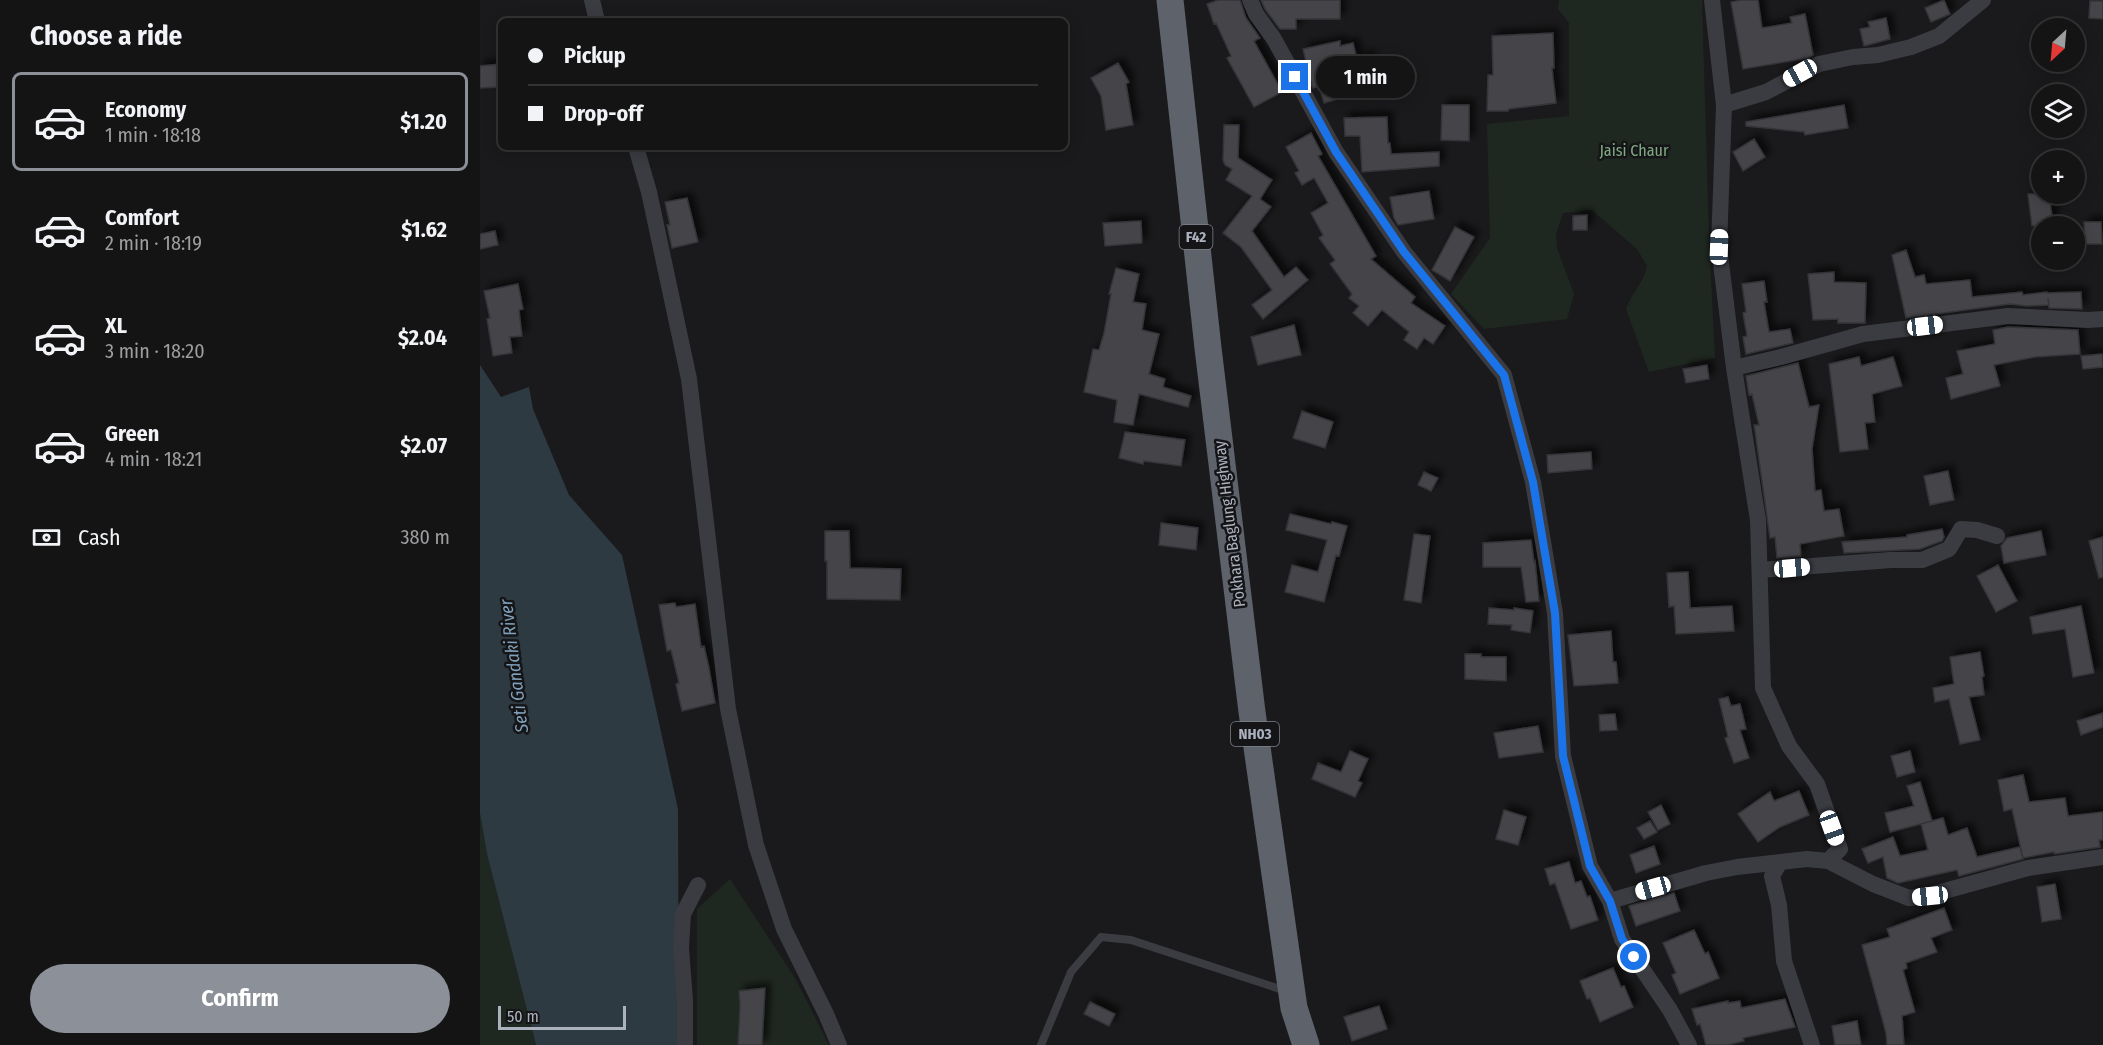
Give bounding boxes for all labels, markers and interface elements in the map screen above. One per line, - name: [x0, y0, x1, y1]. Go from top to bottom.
- north arrow: [2031, 18, 2085, 72]
- map controls: [2031, 18, 2085, 270]
- text: Choose a ride: [30, 20, 182, 52]
- text: Pickup: [564, 42, 626, 69]
- callout: 1 min: [1316, 56, 1415, 98]
- car: [1780, 56, 1820, 90]
- route end: [1281, 63, 1308, 90]
- text: 1 min: [1344, 65, 1387, 89]
- button: layers: [2031, 84, 2085, 138]
- icon: car: [33, 95, 87, 149]
- text: Economy: [105, 96, 186, 123]
- text: Drop-off: [564, 100, 643, 127]
- text: $1.20: [400, 108, 447, 135]
- text: 1 min · 18:18: [105, 123, 201, 147]
- park label: Jaisi Chaur: [1599, 141, 1669, 160]
- button: +: [2031, 150, 2085, 204]
- icon: car: [33, 203, 87, 257]
- text: Comfort: [105, 204, 179, 231]
- text: $1.62: [401, 216, 447, 243]
- button: −: [2031, 216, 2085, 270]
- road number: F42: [1180, 225, 1212, 249]
- car: [1709, 229, 1729, 265]
- text: 2 min · 18:19: [105, 231, 202, 255]
- icon: car: [33, 311, 87, 365]
- text: XL: [105, 312, 127, 339]
- car: [1906, 315, 1944, 337]
- text: $2.04: [398, 324, 447, 351]
- text: 3 min · 18:20: [105, 339, 205, 363]
- icon: car: [33, 419, 87, 473]
- text: Green: [105, 420, 159, 447]
- text: $2.07: [400, 432, 447, 459]
- street label: Pokhara Baglung Highway: [1210, 439, 1249, 608]
- text: 4 min · 18:21: [105, 447, 202, 471]
- icon: cash: [30, 521, 63, 554]
- text: Cash: [78, 524, 121, 551]
- text: 380 m: [400, 525, 450, 549]
- car: [1773, 557, 1811, 579]
- water label: Seti Gandaki River: [495, 597, 533, 735]
- road number: NH03: [1231, 722, 1279, 746]
- car: [1817, 808, 1847, 848]
- car: [1633, 874, 1673, 902]
- car: [1911, 885, 1949, 907]
- route start: [1620, 943, 1647, 970]
- button: Confirm: [30, 964, 450, 1033]
- scale bar: [498, 1003, 626, 1030]
- text: 50 m: [507, 1007, 539, 1026]

